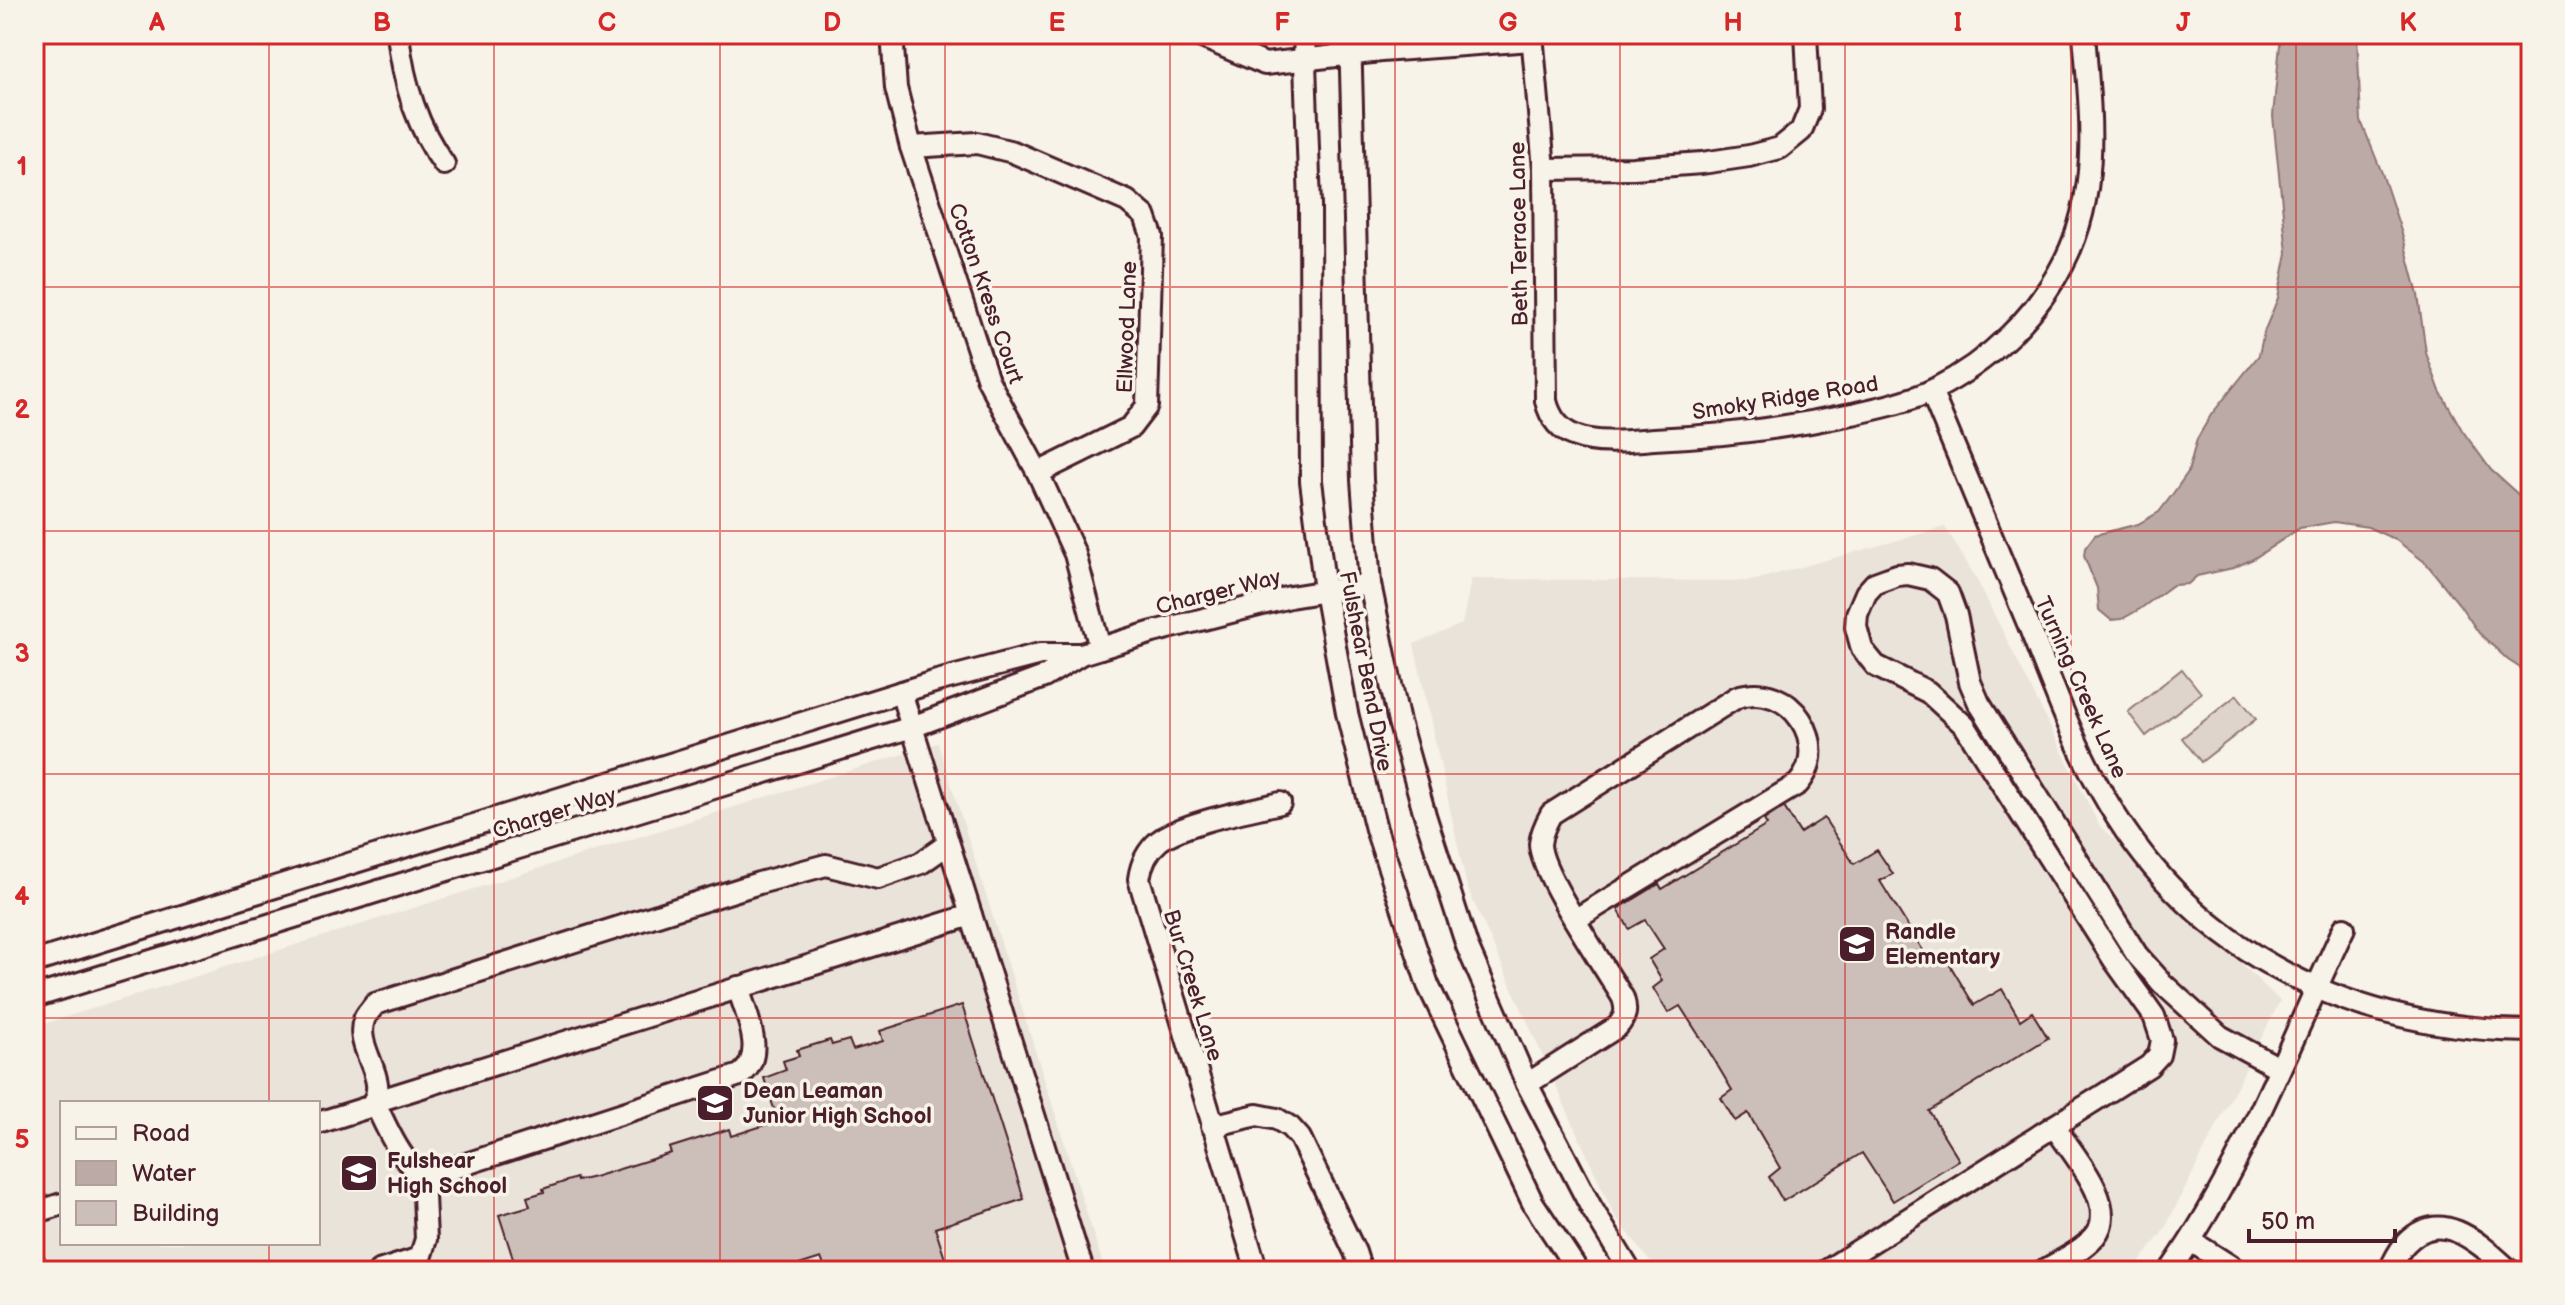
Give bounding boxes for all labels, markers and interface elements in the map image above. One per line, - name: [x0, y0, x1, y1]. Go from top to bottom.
- text: A: [148, 8, 165, 39]
- text: B: [373, 8, 391, 39]
- text: C: [598, 8, 616, 39]
- text: D: [823, 8, 841, 39]
- text: E: [1049, 8, 1066, 39]
- text: F: [1274, 8, 1290, 39]
- text: G: [1498, 8, 1518, 39]
- text: H: [1723, 8, 1743, 39]
- text: I: [1954, 8, 1962, 39]
- text: J: [2176, 8, 2191, 39]
- text: K: [2399, 8, 2417, 39]
- street label: Beth Terrace Lane: [1504, 141, 1535, 327]
- text: 1: [17, 152, 27, 183]
- street label: Cotton Kress Court: [942, 200, 1029, 388]
- street label: Ellwood Lane: [1112, 260, 1143, 394]
- street label: Smoky Ridge Road: [1690, 370, 1880, 427]
- text: 2: [14, 395, 30, 426]
- street label: Charger Way: [1153, 564, 1284, 621]
- street label: Fulshear Bend Drive: [1333, 569, 1398, 774]
- street label: Turning Creek Lane: [2028, 592, 2133, 783]
- text: 3: [14, 639, 30, 670]
- street label: Charger Way: [489, 782, 620, 845]
- text: 4: [14, 882, 30, 913]
- street label: Bur Creek Lane: [1157, 906, 1228, 1064]
- place label: Randle Elementary: [1885, 919, 2000, 971]
- school or university icon: Randle Elementary: [1836, 923, 1878, 965]
- place label: Dean Leaman Junior High School: [743, 1078, 932, 1130]
- school or university icon: Dean Leaman Junior High School: [694, 1082, 736, 1124]
- legend: [60, 1101, 320, 1245]
- text: Road: [132, 1119, 190, 1148]
- text: 5: [14, 1125, 30, 1156]
- place label: Fulshear High School: [387, 1148, 507, 1200]
- school or university icon: Fulshear High School: [338, 1152, 380, 1194]
- text: Water: [132, 1159, 196, 1188]
- scale bar: [2249, 1193, 2395, 1243]
- text: Building: [132, 1199, 219, 1228]
- text: 50 m: [2261, 1207, 2315, 1236]

